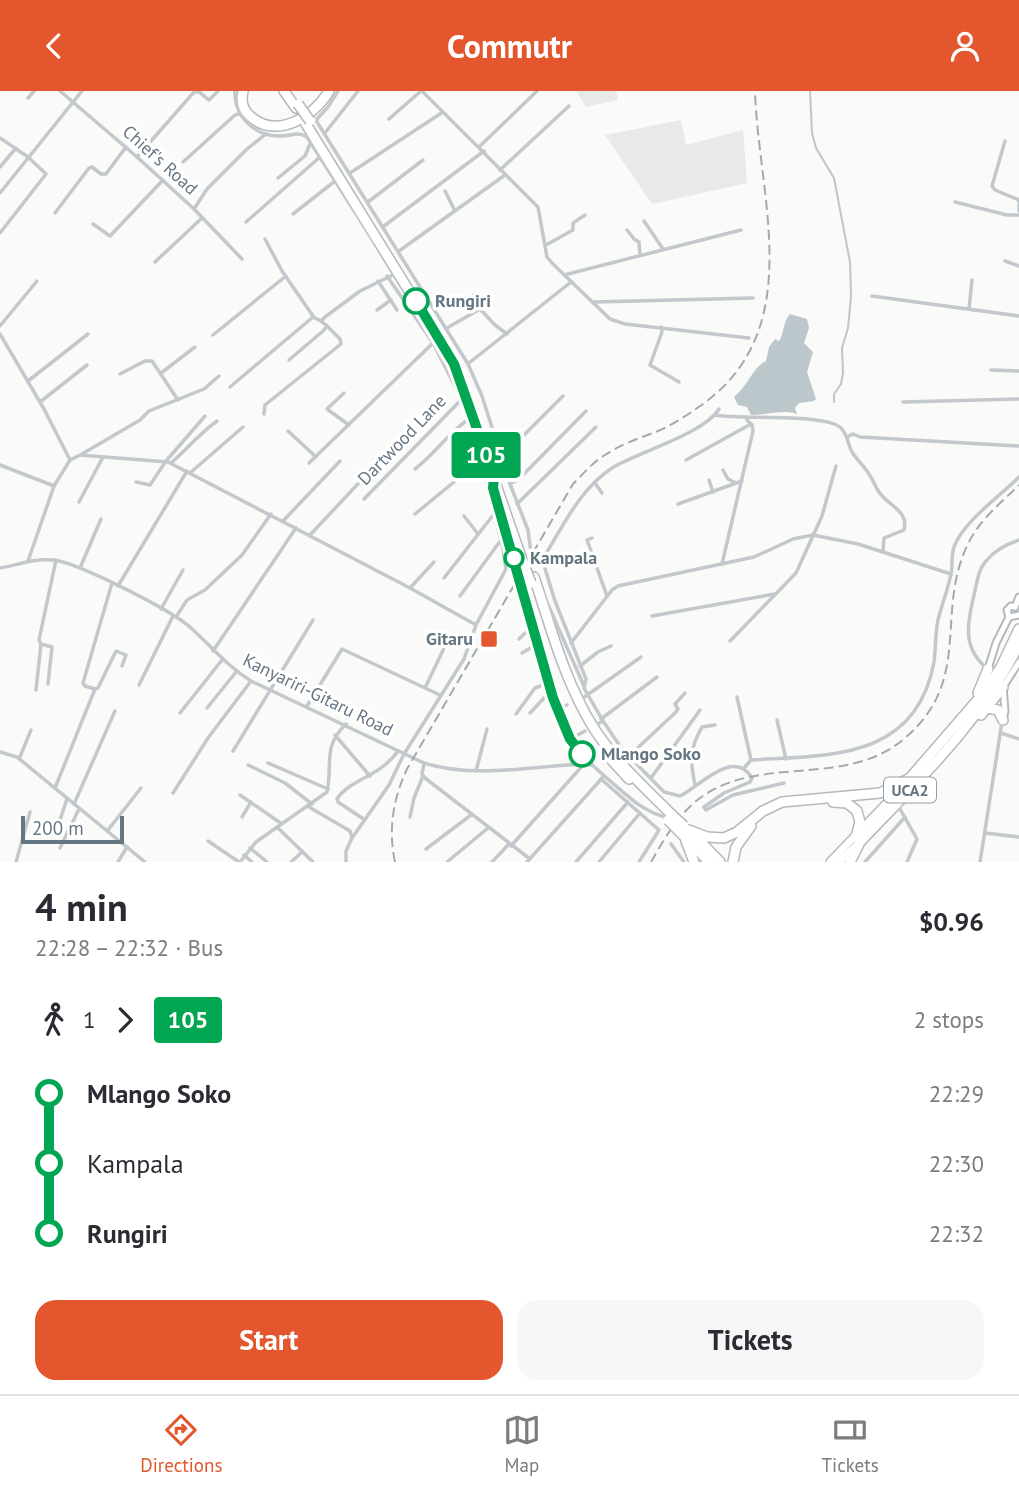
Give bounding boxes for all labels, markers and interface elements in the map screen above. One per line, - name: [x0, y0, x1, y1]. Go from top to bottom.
- text: Commutr: [447, 25, 572, 67]
- icon: back: [35, 27, 73, 65]
- icon: person: [946, 27, 984, 65]
- street label: Chief's Road: [118, 120, 203, 199]
- marker: Rungiri: [403, 288, 429, 314]
- place label: Rungiri: [435, 289, 491, 312]
- street label: Dartwood Lane: [353, 390, 451, 490]
- line badge: 105: [446, 432, 526, 478]
- text: 105: [466, 439, 506, 470]
- place label: Kampala: [530, 546, 597, 569]
- marker: Kampala: [504, 548, 524, 568]
- place label: Gitaru: [426, 627, 473, 650]
- marker: Gitaru: [479, 629, 499, 649]
- street label: Kanyariri-Gitaru Road: [239, 648, 397, 741]
- marker: Mlango Soko: [569, 741, 595, 767]
- place label: Mlango Soko: [601, 742, 701, 765]
- road number: UCA2: [884, 777, 936, 803]
- scale bar: [21, 813, 124, 845]
- text: 200 m: [32, 816, 84, 840]
- text: 4 min: [35, 882, 128, 931]
- text: $0.96: [919, 905, 984, 938]
- text: 22:28 – 22:32 · Bus: [35, 933, 223, 962]
- icon: walk: [35, 1001, 73, 1039]
- icon: forward: [106, 1001, 144, 1039]
- text: 105: [168, 1004, 208, 1035]
- text: 1: [83, 1005, 96, 1034]
- text: 2 stops: [914, 1005, 984, 1034]
- text: Mlango Soko: [87, 1077, 231, 1110]
- text: 22:29: [929, 1079, 984, 1108]
- text: Kampala: [87, 1147, 184, 1180]
- text: 22:30: [929, 1149, 984, 1178]
- text: Rungiri: [87, 1217, 168, 1250]
- text: 22:32: [929, 1219, 984, 1248]
- button: Start: [35, 1300, 503, 1380]
- button: Tickets: [517, 1300, 984, 1380]
- tab: Directions: [140, 1411, 222, 1477]
- tab: Map: [503, 1411, 541, 1477]
- tab: Tickets: [822, 1411, 879, 1477]

